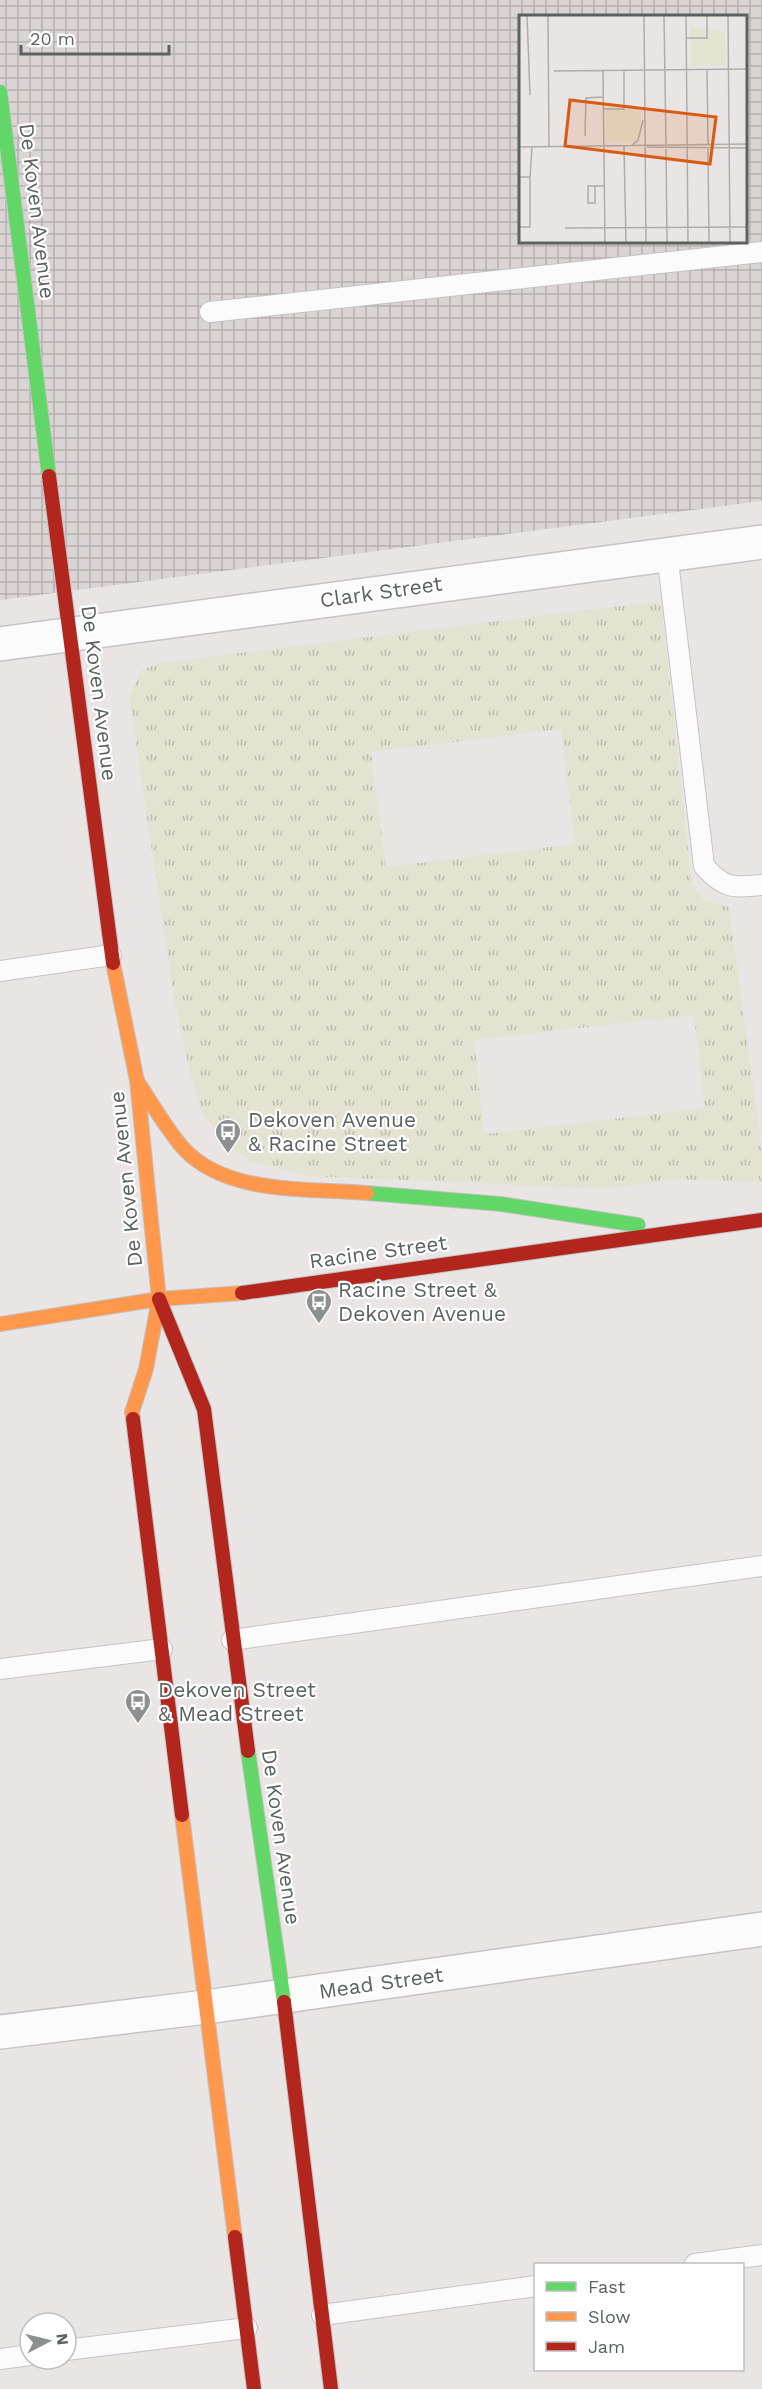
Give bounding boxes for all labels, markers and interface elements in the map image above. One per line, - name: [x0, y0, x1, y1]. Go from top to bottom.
- inset map: [519, 15, 747, 243]
- scale bar: [21, 18, 170, 56]
- text: 20 m: [30, 28, 75, 49]
- street label: De Koven Avenue: [14, 122, 61, 300]
- street label: Clark Street: [318, 571, 444, 612]
- street label: De Koven Avenue: [76, 604, 123, 782]
- street label: De Koven Avenue: [104, 1090, 147, 1268]
- place label: Dekoven Avenue & Racine Street: [248, 1107, 416, 1156]
- bus stop icon: Dekoven Avenue & Racine Street: [213, 1117, 243, 1155]
- street label: Racine Street: [308, 1229, 449, 1274]
- place label: Racine Street & Dekoven Avenue: [338, 1277, 506, 1326]
- bus stop icon: Racine Street & Dekoven Avenue: [304, 1287, 334, 1325]
- place label: Dekoven Street & Mead Street: [158, 1677, 316, 1726]
- bus stop icon: Dekoven Street & Mead Street: [123, 1687, 153, 1725]
- street label: De Koven Avenue: [257, 1748, 306, 1926]
- street label: Mead Street: [317, 1961, 445, 2004]
- legend: [534, 2263, 744, 2371]
- text: Fast: [588, 2276, 626, 2297]
- text: Slow: [588, 2306, 631, 2327]
- north arrow: [18, 2311, 78, 2371]
- text: N: [52, 2332, 73, 2346]
- text: Jam: [588, 2336, 625, 2357]

